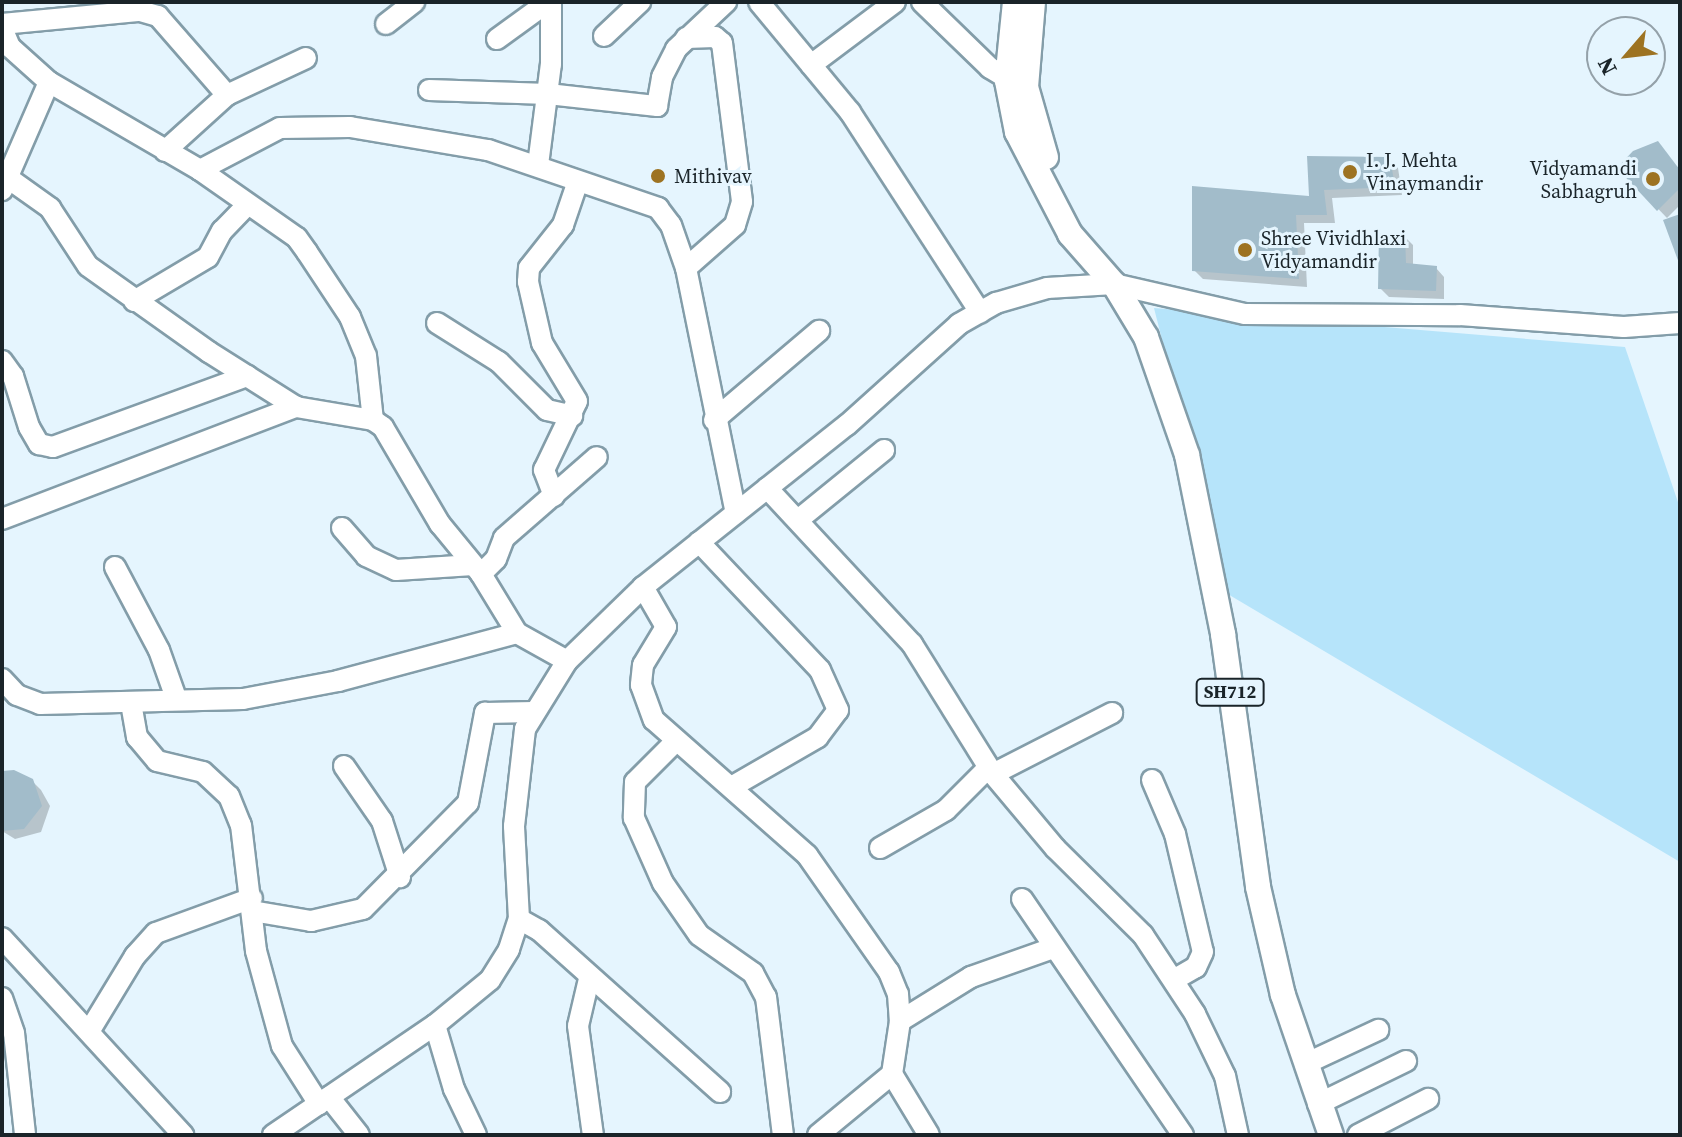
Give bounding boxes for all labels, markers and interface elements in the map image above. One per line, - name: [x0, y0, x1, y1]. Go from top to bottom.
- north arrow: [1586, 16, 1666, 96]
- text: N: [1590, 52, 1624, 80]
- place label: I. J. Mehta Vinaymandir: [1366, 148, 1483, 195]
- place label: Vidyamandi Sabhagruh: [1530, 156, 1637, 203]
- marker: I. J. Mehta Vinaymandir: [1341, 163, 1359, 181]
- place label: Mithivav: [674, 164, 752, 188]
- marker: Mithivav: [649, 167, 667, 185]
- marker: Vidyamandi Sabhagruh: [1644, 170, 1662, 188]
- place label: Shree Vividhlaxi Vidyamandir: [1261, 226, 1407, 273]
- marker: Shree Vividhlaxi Vidyamandir: [1236, 241, 1254, 259]
- road number: SH712: [1194, 678, 1266, 706]

